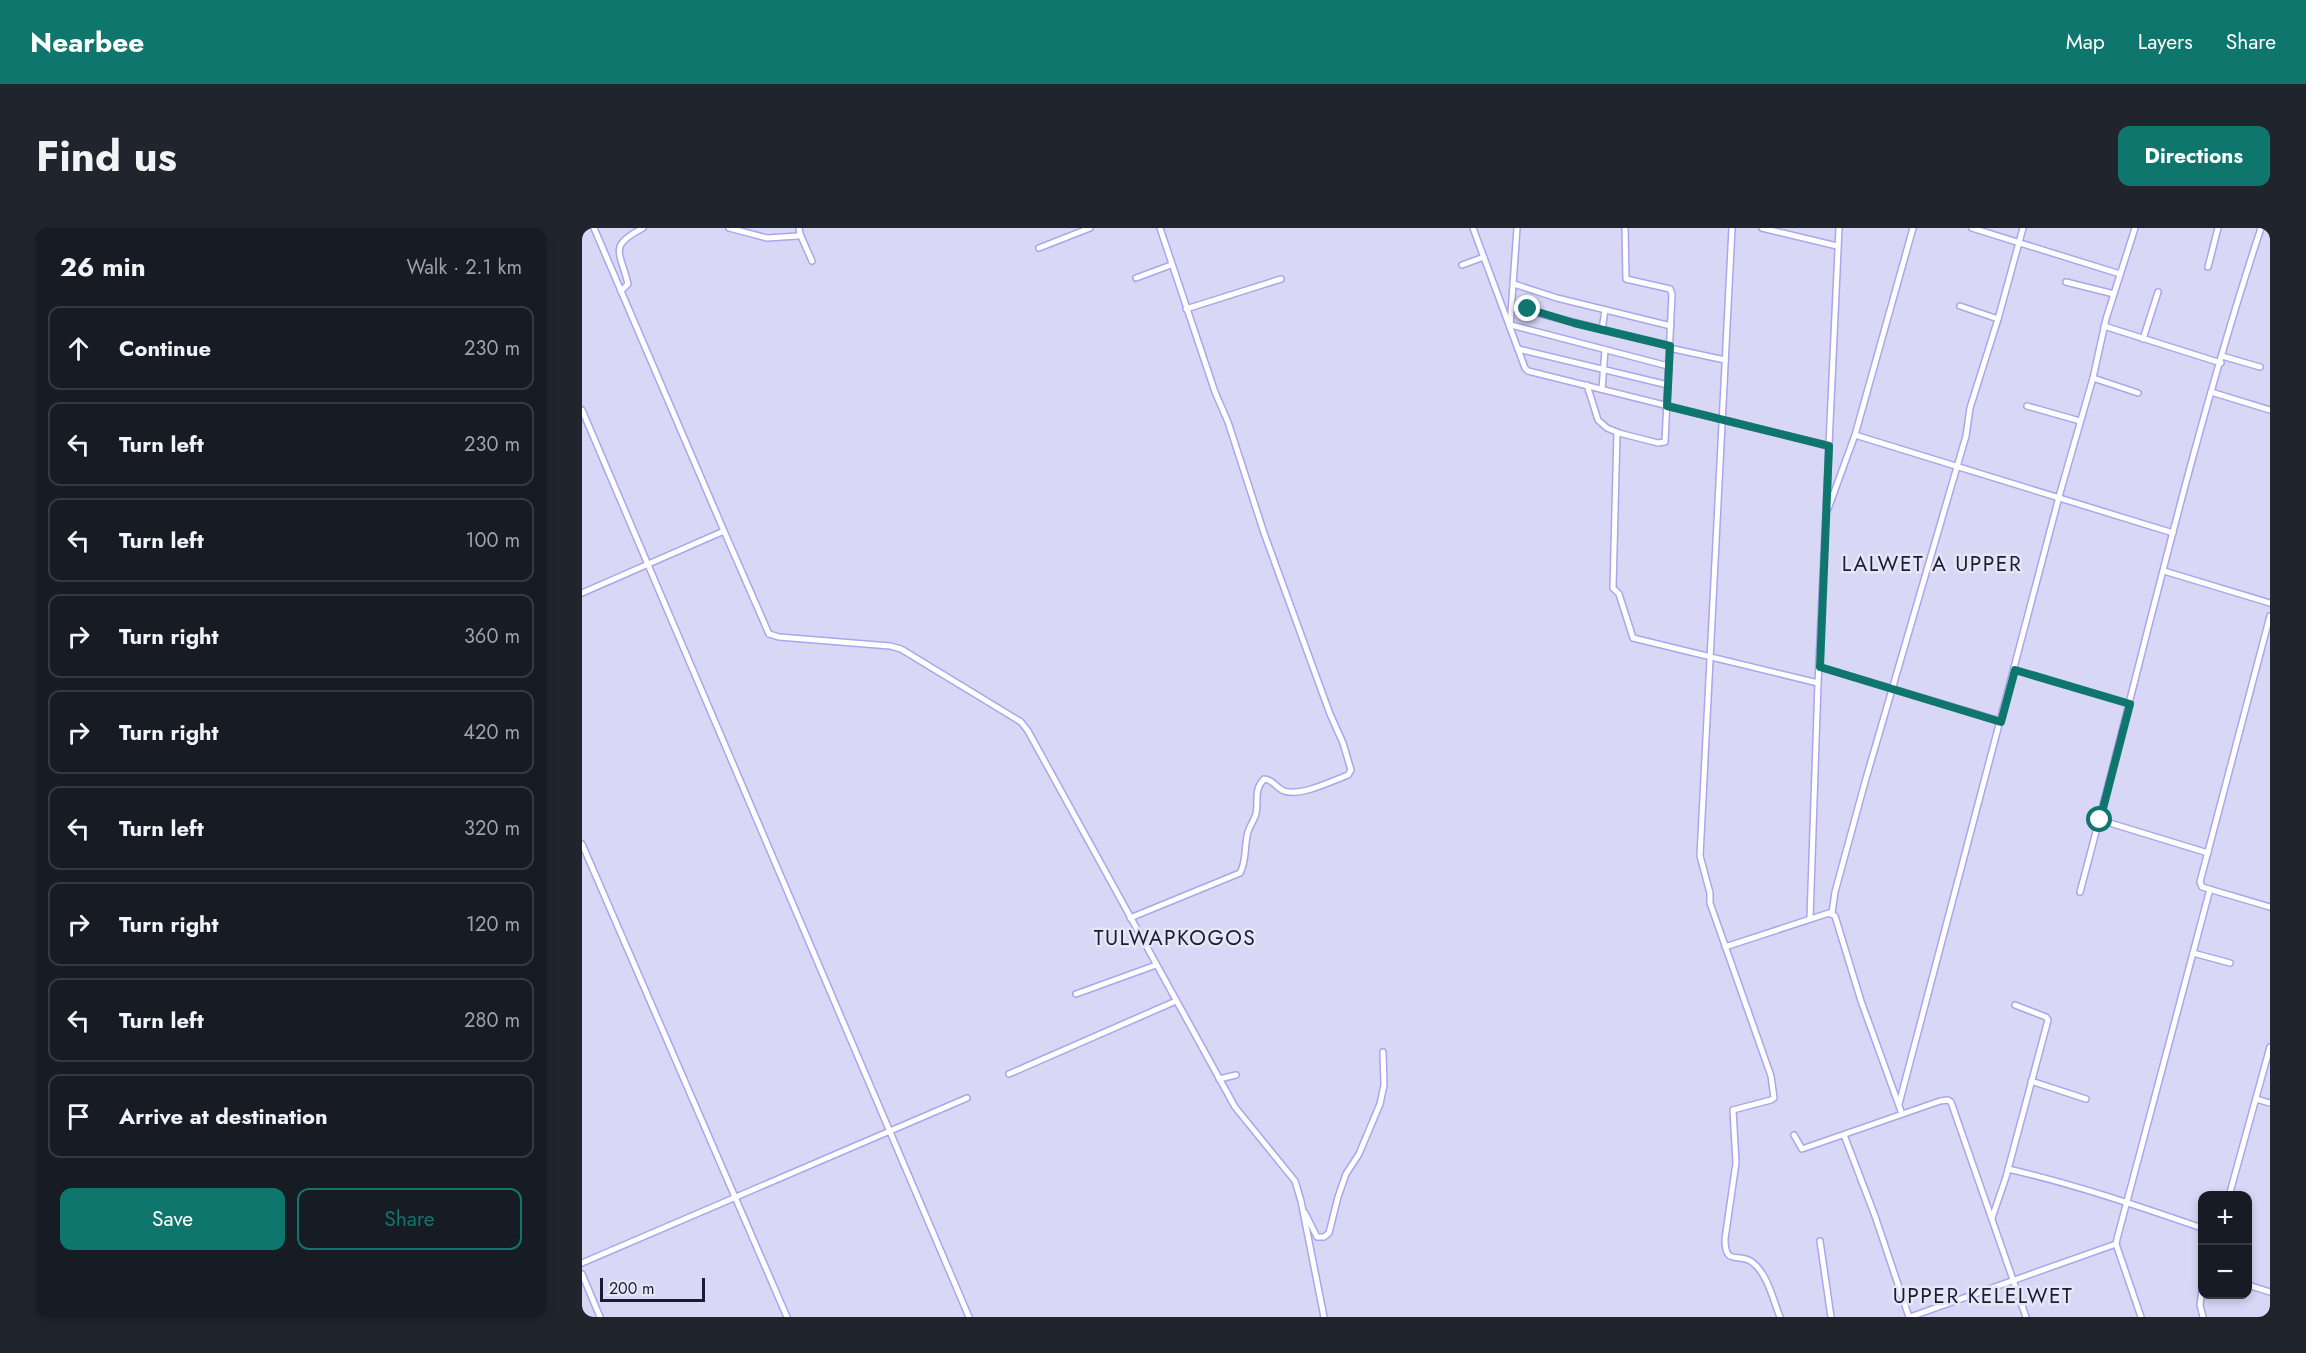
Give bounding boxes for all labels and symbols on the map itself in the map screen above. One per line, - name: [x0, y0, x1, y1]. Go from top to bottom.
- route end: [1514, 295, 1540, 321]
- district label: LALWET A UPPER: [1842, 549, 2022, 579]
- route start: [2086, 806, 2112, 832]
- district label: TULWAPKOGOS: [1094, 923, 1256, 953]
- scale bar: [600, 1275, 705, 1302]
- district label: UPPER KELELWET: [1893, 1281, 2073, 1311]

